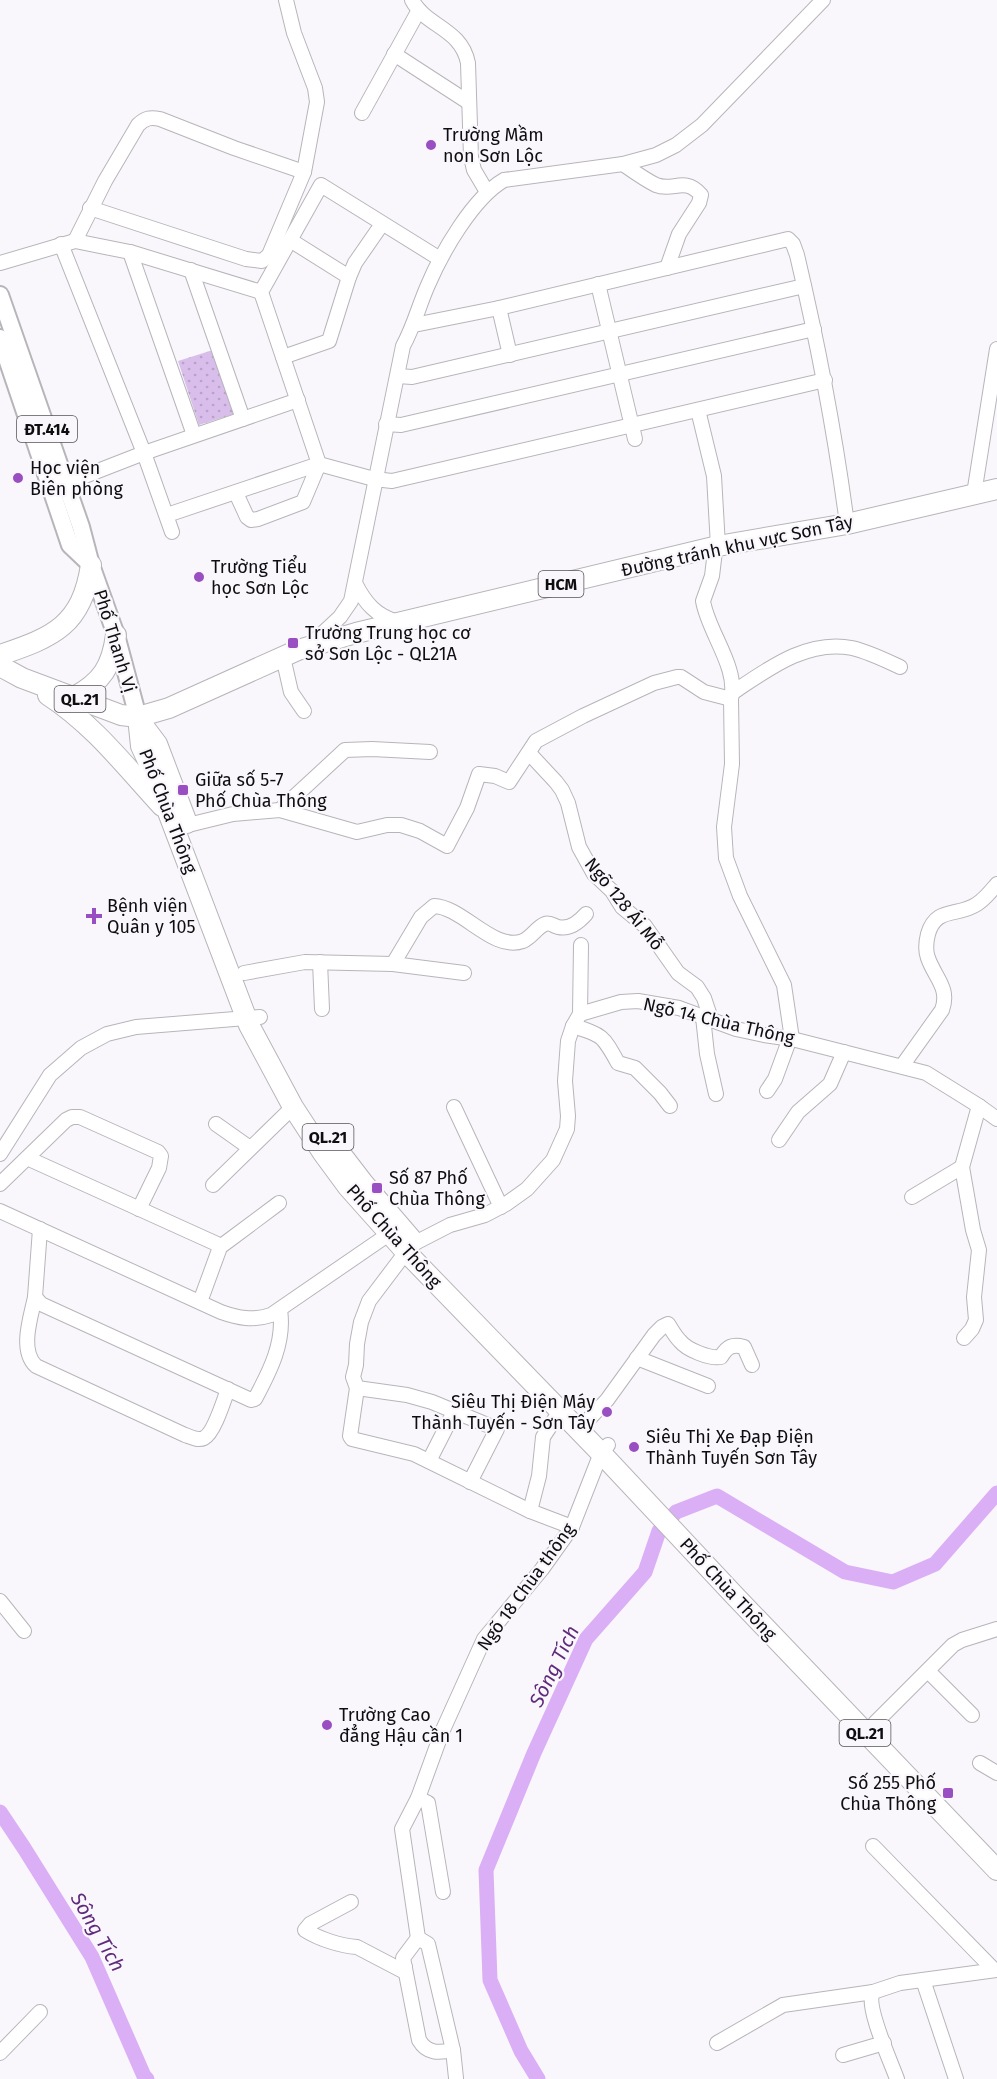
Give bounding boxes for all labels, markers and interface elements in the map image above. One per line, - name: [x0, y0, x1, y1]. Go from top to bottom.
- place label: Trường Mầm non Sơn Lộc: [443, 124, 544, 167]
- marker: Trường Mầm non Sơn Lộc: [424, 138, 438, 152]
- road number: ĐT.414: [17, 416, 77, 442]
- place label: Học viện Biên phòng: [30, 457, 123, 500]
- marker: Học viện Biên phòng: [11, 471, 25, 485]
- street label: Đường tránh khu vực Sơn Tây: [619, 511, 855, 581]
- place label: Trường Tiểu học Sơn Lộc: [211, 555, 309, 599]
- marker: Trường Tiểu học Sơn Lộc: [192, 570, 206, 584]
- road number: HCM: [538, 571, 584, 597]
- street label: Phố Thanh Vị: [89, 587, 141, 695]
- place label: Trường Trung học cơ sở Sơn Lộc - QL21A: [305, 622, 471, 665]
- marker: Trường Trung học cơ sở Sơn Lộc - QL21A: [286, 636, 300, 650]
- road number: QL.21: [54, 686, 106, 712]
- street label: Phố Chùa Thông: [134, 746, 202, 877]
- place label: Giữa số 5-7 Phố Chùa Thông: [195, 769, 327, 812]
- marker: Giữa số 5-7 Phố Chùa Thông: [176, 783, 190, 797]
- street label: Ngõ 128 Ái Mỗ: [580, 853, 669, 955]
- place label: Bệnh viện Quân y 105: [107, 895, 196, 938]
- marker: Bệnh viện Quân y 105: [85, 907, 103, 925]
- street label: Ngõ 14 Chùa Thông: [641, 993, 797, 1049]
- road number: QL.21: [302, 1124, 354, 1150]
- place label: Số 87 Phố Chùa Thông: [389, 1167, 485, 1210]
- street label: Phố Chùa Thông: [342, 1180, 447, 1293]
- marker: Số 87 Phố Chùa Thông: [370, 1181, 384, 1195]
- place label: Siêu Thị Điện Máy Thành Tuyến - Sơn Tây: [412, 1391, 595, 1434]
- marker: Siêu Thị Điện Máy Thành Tuyến - Sơn Tây: [600, 1405, 614, 1419]
- place label: Siêu Thị Xe Đạp Điện Thành Tuyến Sơn Tây: [646, 1426, 817, 1469]
- marker: Siêu Thị Xe Đạp Điện Thành Tuyến Sơn Tây: [627, 1440, 641, 1454]
- street label: Ngõ 18 Chùa thông: [472, 1519, 580, 1655]
- street label: Phố Chùa Thông: [675, 1533, 781, 1645]
- water label: Sông Tích: [524, 1621, 584, 1712]
- place label: Trường Cao đẳng Hậu cần 1: [339, 1704, 463, 1747]
- marker: Trường Cao đẳng Hậu cần 1: [320, 1718, 334, 1732]
- road number: QL.21: [840, 1720, 890, 1746]
- place label: Số 255 Phố Chùa Thông: [840, 1772, 937, 1815]
- marker: Số 255 Phố Chùa Thông: [941, 1786, 955, 1800]
- water label: Sông Tích: [65, 1887, 130, 1976]

